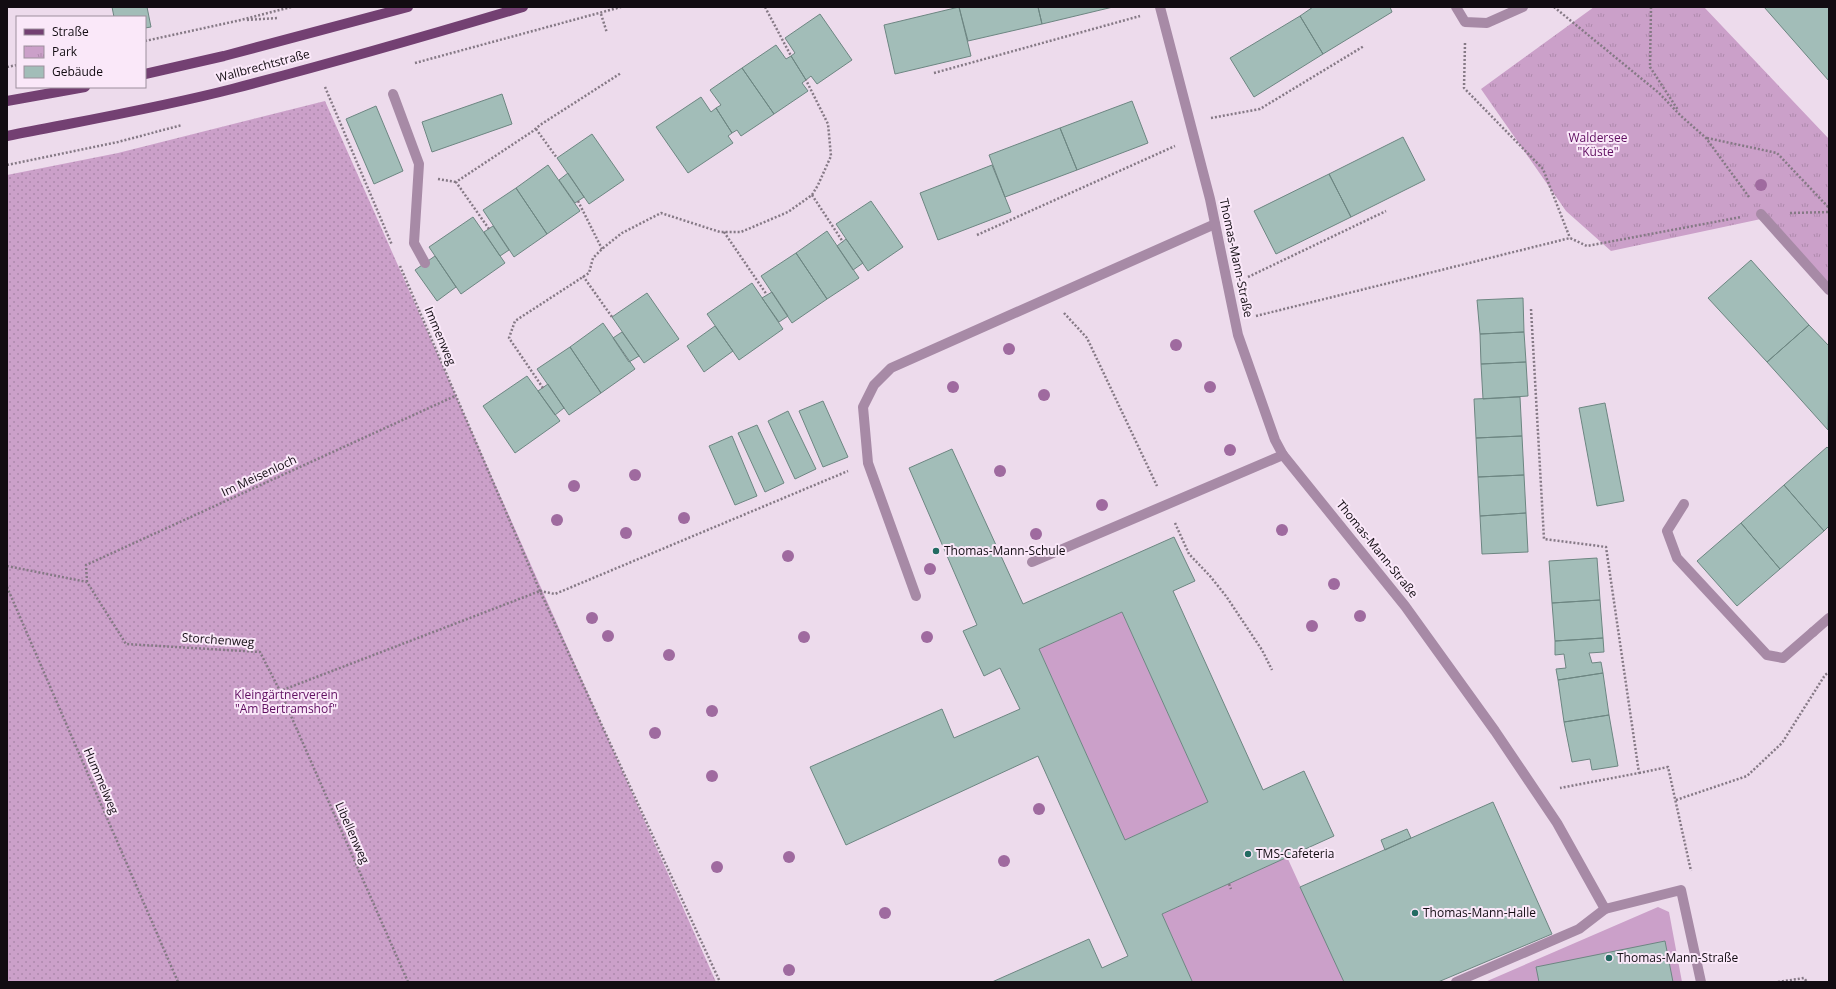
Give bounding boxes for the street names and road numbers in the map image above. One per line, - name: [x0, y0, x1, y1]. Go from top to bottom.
- street label: Wallbrechtstraße: [214, 45, 312, 86]
- street label: Thomas-Mann-Straße: [1216, 197, 1257, 319]
- street label: Immenweg: [420, 304, 461, 368]
- street label: Im Meisenloch: [218, 451, 299, 500]
- street label: Thomas-Mann-Straße: [1333, 496, 1422, 601]
- street label: Storchenweg: [181, 628, 255, 651]
- street label: Hummelweg: [80, 745, 123, 817]
- street label: Libellenweg: [331, 799, 374, 867]

